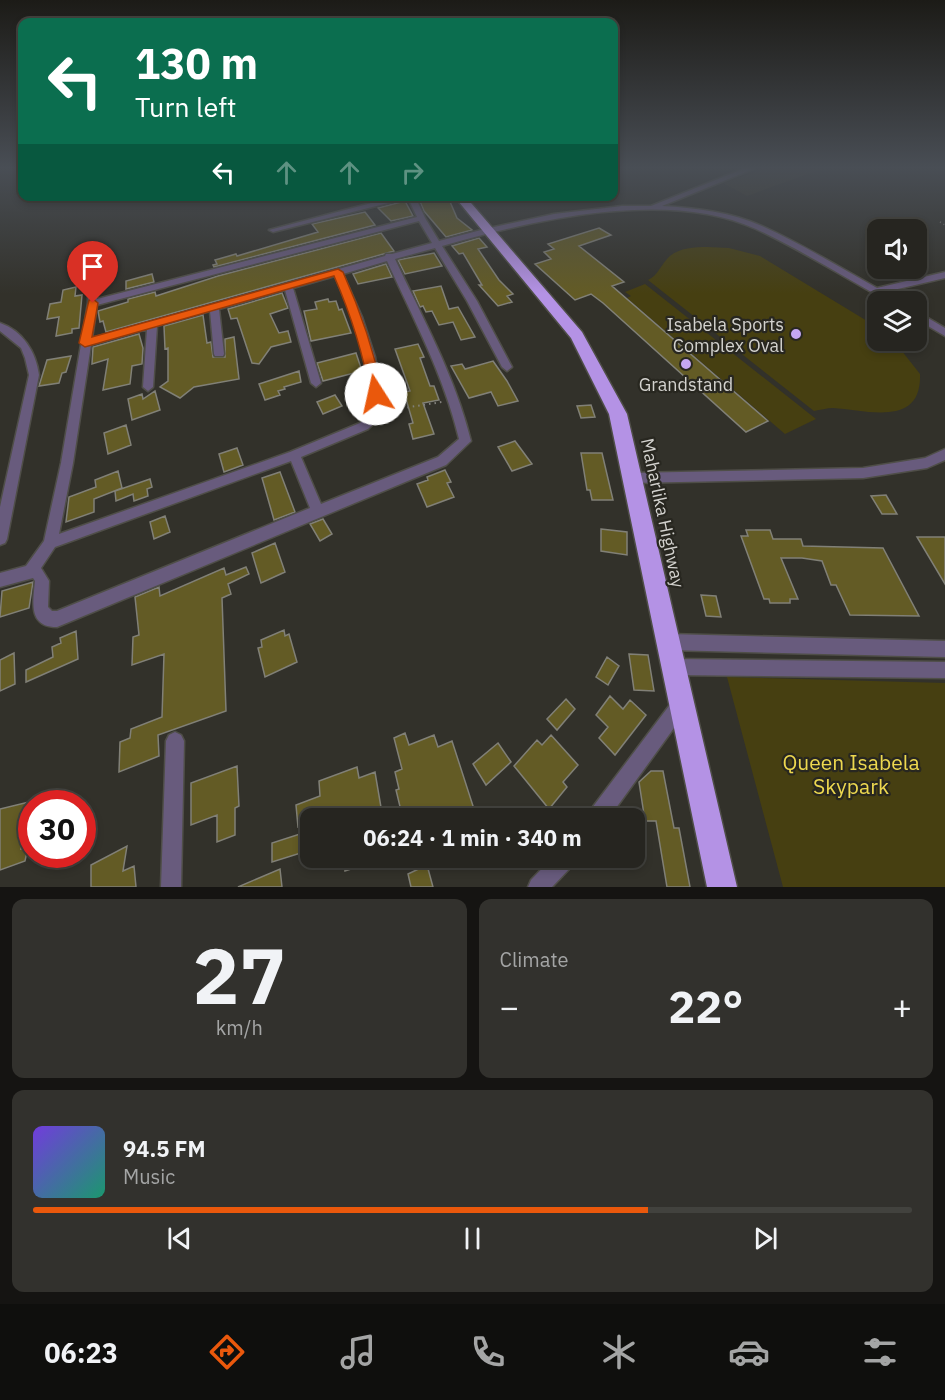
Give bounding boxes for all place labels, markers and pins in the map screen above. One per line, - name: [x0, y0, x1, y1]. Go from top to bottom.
- pin: [67, 241, 118, 303]
- place label: Isabela Sports Complex Oval: [667, 313, 784, 357]
- marker: Isabela Sports Complex Oval: [789, 327, 803, 341]
- marker: Grandstand: [679, 357, 693, 371]
- place label: Grandstand: [639, 373, 733, 396]

